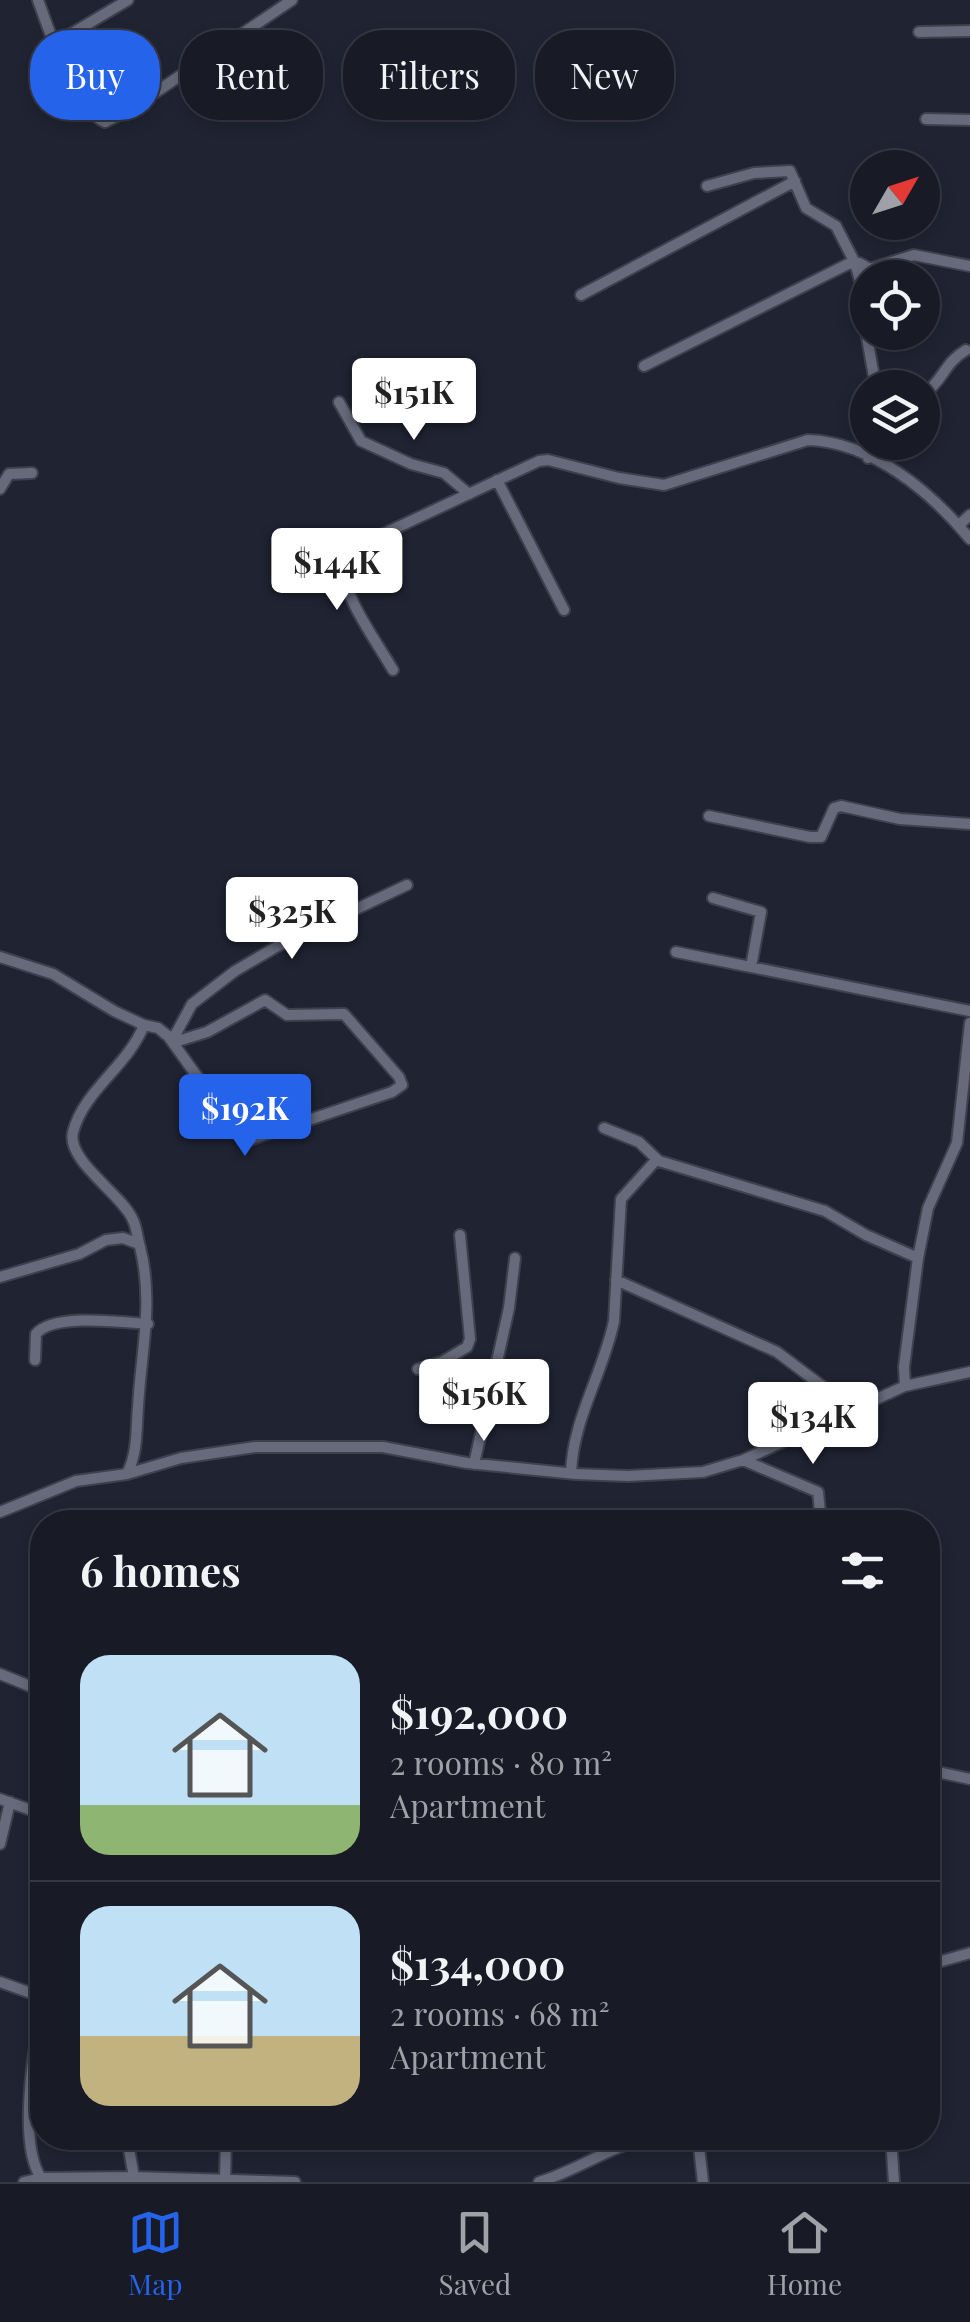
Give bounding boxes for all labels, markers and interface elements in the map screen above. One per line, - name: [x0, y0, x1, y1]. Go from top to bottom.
- chip: Buy: [30, 30, 160, 120]
- chip: Rent: [180, 30, 323, 120]
- chip: Filters: [343, 30, 515, 120]
- chip: New: [535, 30, 674, 120]
- north arrow: [850, 150, 940, 240]
- map controls: [850, 150, 940, 460]
- button: locate: [850, 260, 940, 350]
- pin: $151K: [344, 358, 484, 443]
- text: $151K: [374, 369, 454, 412]
- button: layers: [850, 370, 940, 460]
- pin: $144K: [267, 528, 407, 613]
- text: $144K: [293, 539, 381, 582]
- pin: $325K: [222, 877, 362, 962]
- text: $325K: [248, 888, 336, 931]
- pin: $192K: [175, 1074, 315, 1159]
- text: $192K: [201, 1085, 289, 1128]
- pin: $156K: [414, 1359, 554, 1444]
- text: $156K: [441, 1370, 527, 1413]
- pin: $134K: [743, 1382, 883, 1467]
- text: $134K: [770, 1393, 856, 1436]
- text: 6 homes: [80, 1542, 241, 1598]
- icon: filters: [835, 1543, 890, 1598]
- text: $192,000: [390, 1684, 568, 1740]
- icon: home: [160, 1695, 280, 1815]
- text: 2 rooms · 80 m²: [390, 1740, 612, 1783]
- text: Apartment: [390, 1783, 545, 1826]
- text: $134,000: [390, 1935, 565, 1991]
- icon: home: [160, 1946, 280, 2066]
- text: 2 rooms · 68 m²: [390, 1991, 609, 2034]
- text: Apartment: [390, 2034, 545, 2077]
- tab: Map: [128, 2205, 183, 2302]
- tab: Saved: [439, 2205, 511, 2302]
- tab: Home: [767, 2205, 842, 2302]

